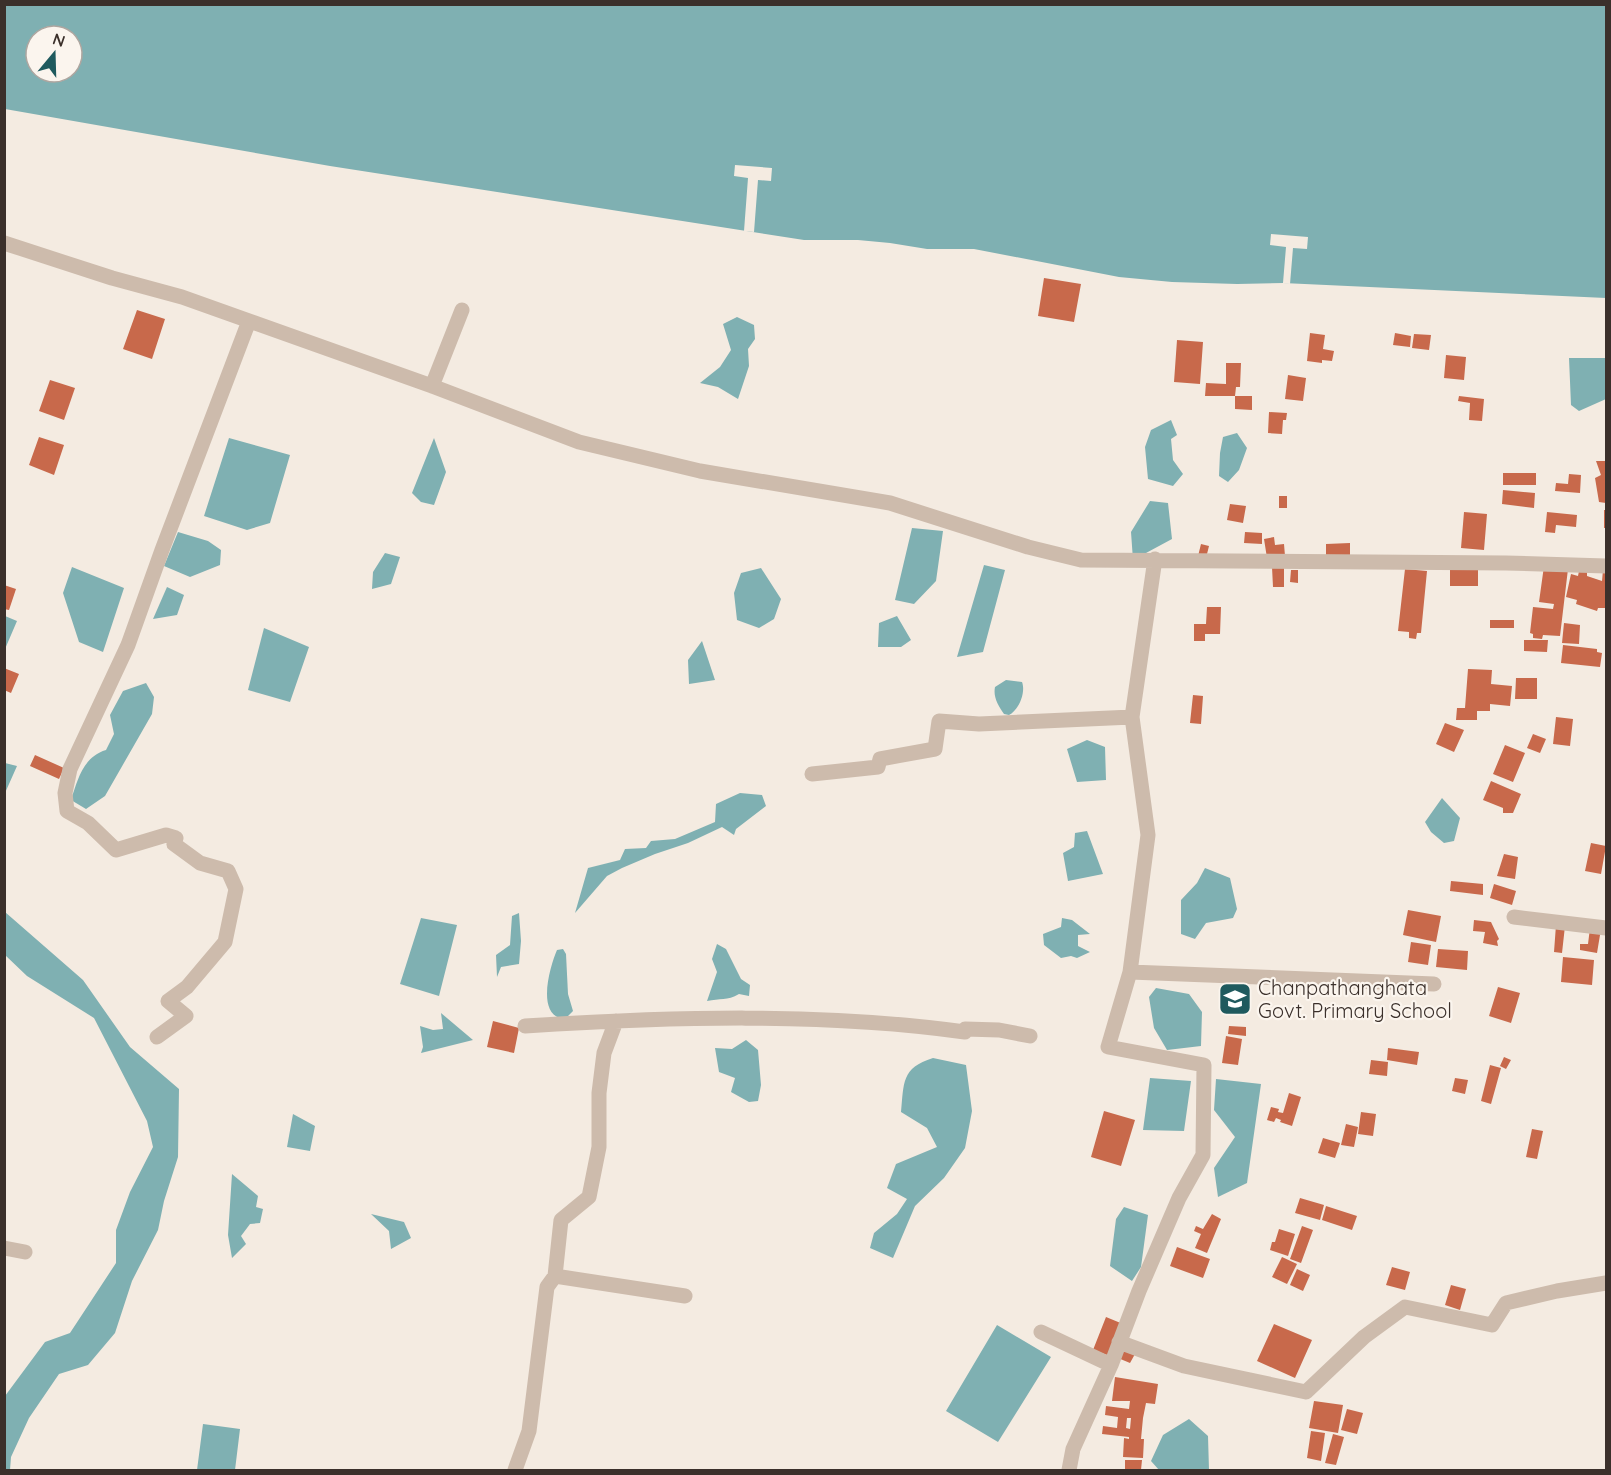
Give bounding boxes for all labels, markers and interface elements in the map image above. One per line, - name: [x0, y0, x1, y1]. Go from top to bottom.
- north arrow: [24, 24, 84, 84]
- text: N: [50, 28, 68, 51]
- place label: Chanpathanghata Govt. Primary School: [1258, 975, 1452, 1023]
- school or university icon: Chanpathanghata Govt. Primary School: [1217, 981, 1253, 1017]

